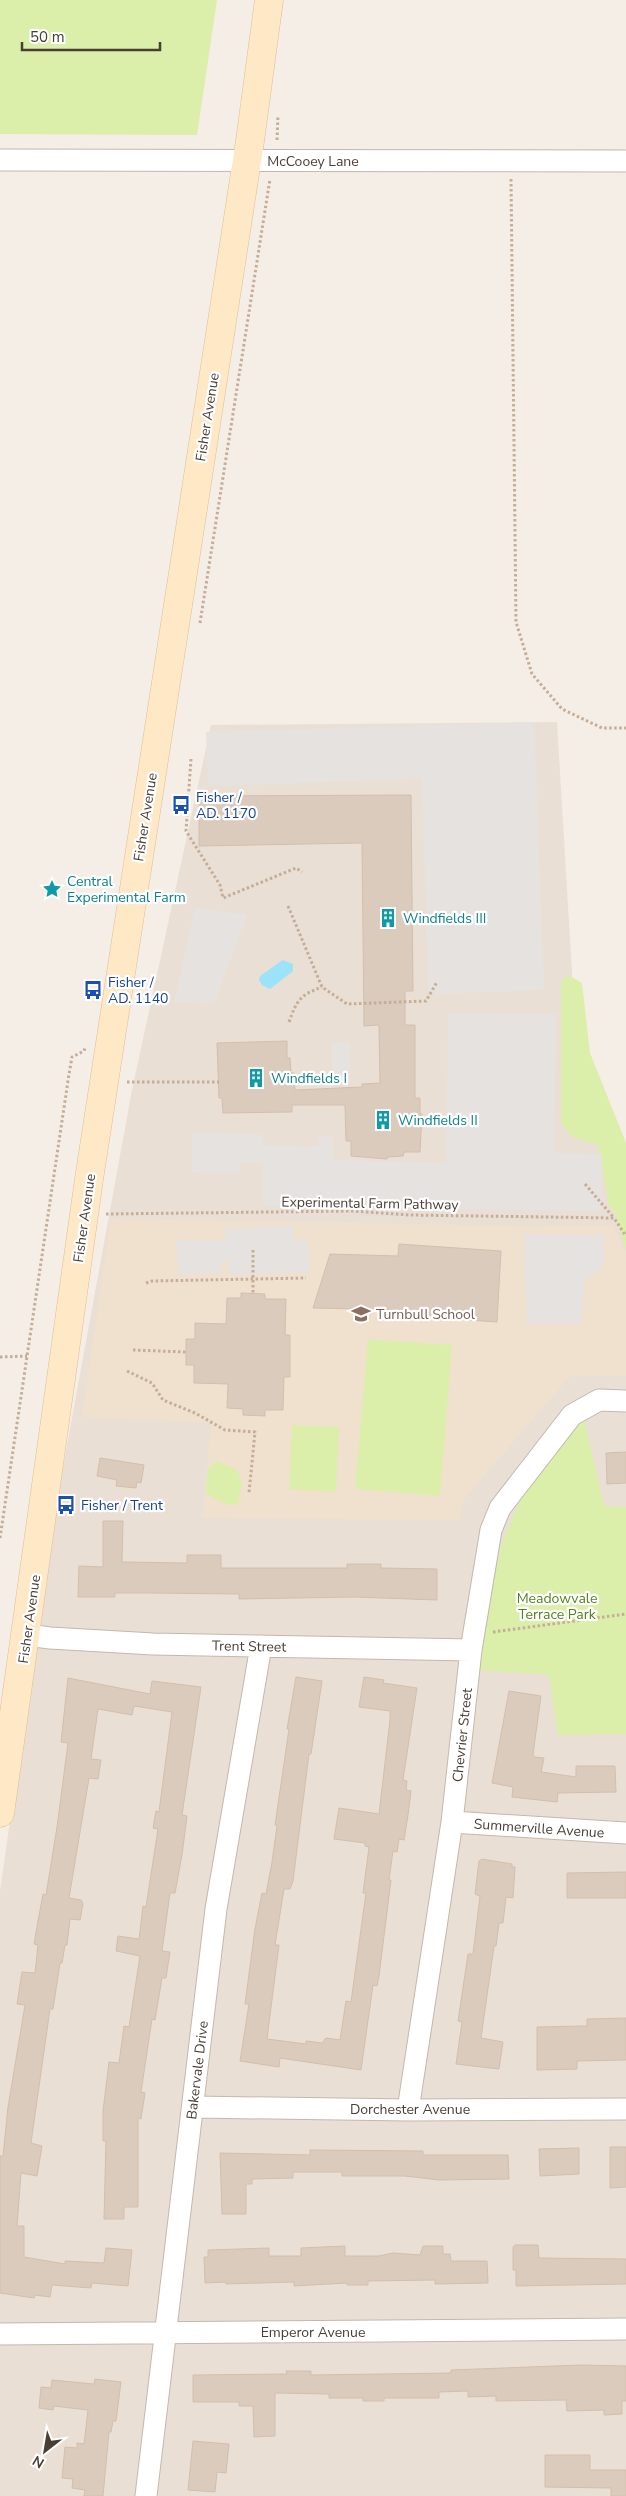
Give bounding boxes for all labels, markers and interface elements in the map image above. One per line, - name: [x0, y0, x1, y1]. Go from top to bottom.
- scale bar: [22, 20, 160, 52]
- text: 50 m: [30, 27, 65, 47]
- street label: McCooey Lane: [267, 152, 359, 171]
- street label: Fisher Avenue: [191, 371, 224, 463]
- street label: Fisher Avenue: [129, 771, 162, 863]
- place label: Fisher / AD. 1170: [196, 788, 256, 823]
- bus stop icon: Fisher / AD. 1170: [170, 794, 192, 816]
- place label: Central Experimental Farm: [67, 872, 186, 907]
- place icon: Central Experimental Farm: [41, 878, 63, 900]
- building icon: Windfields III: [377, 907, 399, 929]
- place label: Windfields III: [403, 909, 486, 928]
- place label: Fisher / AD. 1140: [108, 973, 168, 1008]
- bus stop icon: Fisher / AD. 1140: [82, 979, 104, 1001]
- building icon: Windfields I: [245, 1067, 267, 1089]
- place label: Windfields I: [271, 1069, 347, 1088]
- building icon: Windfields II: [372, 1109, 394, 1131]
- place label: Windfields II: [398, 1111, 478, 1130]
- street label: Fisher Avenue: [69, 1173, 100, 1264]
- street label: Experimental Farm Pathway: [281, 1192, 460, 1215]
- school or university icon: Turnbull School: [350, 1303, 372, 1325]
- place label: Turnbull School: [376, 1305, 476, 1324]
- bus stop icon: Fisher / Trent: [55, 1494, 77, 1516]
- place label: Fisher / Trent: [81, 1496, 163, 1515]
- street label: Fisher Avenue: [14, 1574, 45, 1665]
- park label: Meadowvale Terrace Park: [517, 1589, 597, 1624]
- street label: Trent Street: [212, 1636, 286, 1657]
- street label: Chevrier Street: [448, 1687, 477, 1783]
- street label: Summerville Avenue: [473, 1814, 605, 1843]
- street label: Bakervale Drive: [182, 2020, 213, 2121]
- street label: Dorchester Avenue: [350, 2100, 470, 2119]
- street label: Emperor Avenue: [261, 2323, 365, 2342]
- north arrow: [20, 2426, 70, 2476]
- text: N: [29, 2451, 48, 2473]

